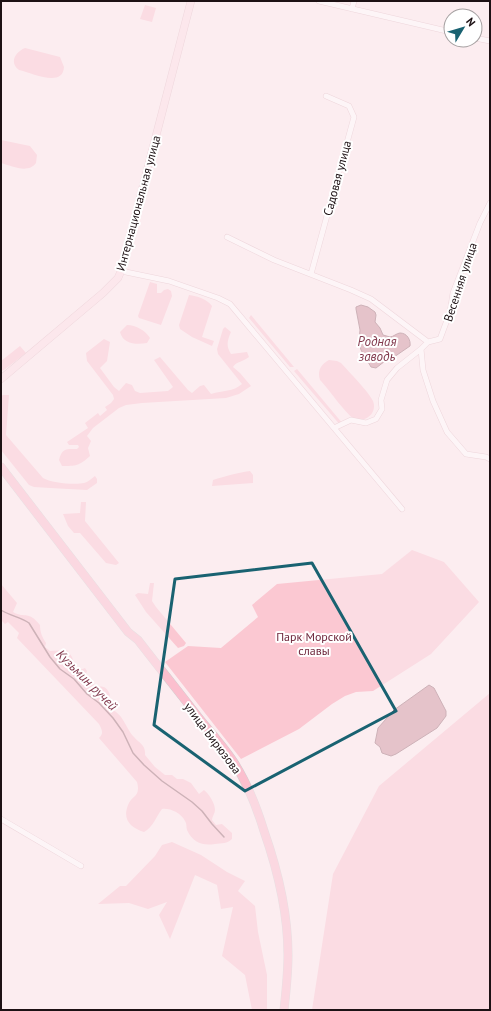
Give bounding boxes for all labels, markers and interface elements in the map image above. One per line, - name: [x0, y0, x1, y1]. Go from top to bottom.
- north arrow: [443, 8, 483, 48]
- text: N: [463, 15, 479, 29]
- street label: Интернациональная улица: [113, 134, 163, 272]
- street label: Садовая улица: [320, 139, 354, 217]
- street label: Весенняя улица: [440, 240, 480, 323]
- water label: Родная заводь: [358, 333, 396, 365]
- park label: Парк Морской славы: [276, 629, 352, 658]
- water label: Кузьмин ручей: [53, 646, 121, 714]
- street label: улица Бирюзова: [181, 699, 245, 777]

